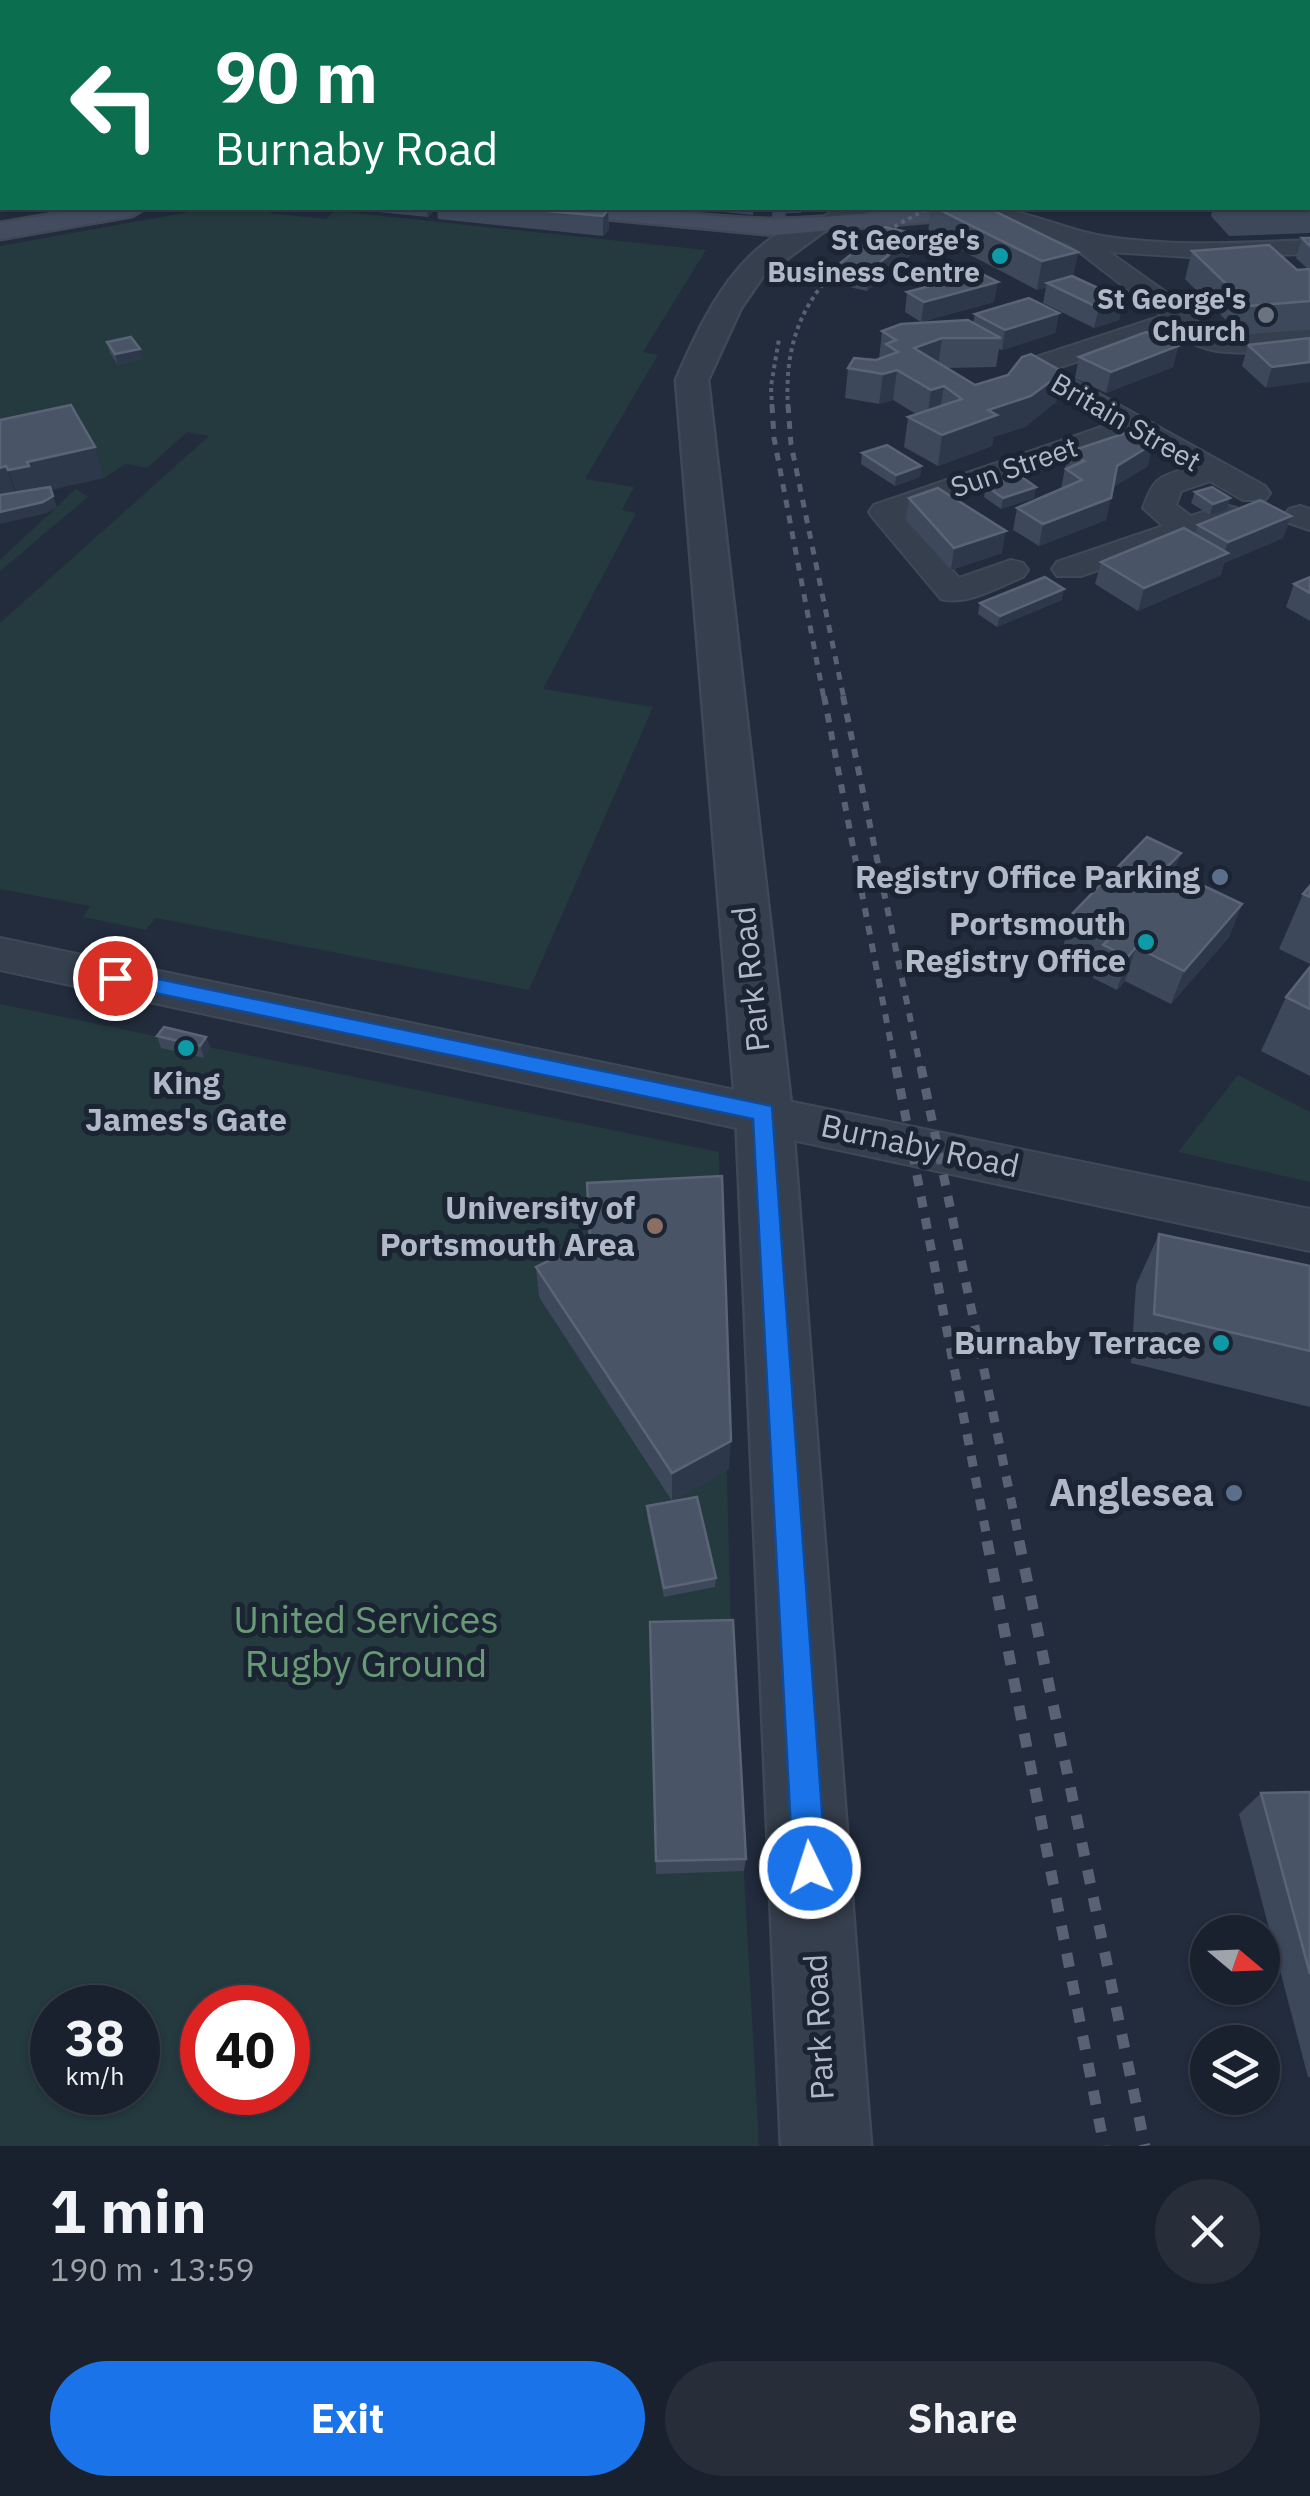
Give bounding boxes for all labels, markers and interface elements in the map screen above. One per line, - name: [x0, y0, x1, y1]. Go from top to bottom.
- text: 90 m: [215, 31, 378, 122]
- icon: left: [50, 40, 180, 170]
- text: Burnaby Road: [215, 119, 498, 177]
- place label: St George's Business Centre: [767, 221, 980, 290]
- marker: St George's Business Centre: [989, 245, 1011, 267]
- place label: St George's Church: [1097, 280, 1246, 349]
- marker: St George's Church: [1255, 304, 1277, 326]
- street label: Britain Street: [1045, 364, 1208, 479]
- street label: Sun Street: [946, 428, 1082, 505]
- place label: Registry Office Parking: [855, 855, 1200, 897]
- marker: Registry Office Parking: [1209, 866, 1231, 888]
- place label: Portsmouth Registry Office: [905, 902, 1126, 981]
- street label: Park Road: [721, 904, 779, 1054]
- marker: Portsmouth Registry Office: [1135, 931, 1157, 953]
- pin: [73, 936, 158, 1021]
- icon: arrive: [88, 951, 143, 1006]
- marker: King James's Gate: [175, 1037, 197, 1059]
- place label: King James's Gate: [85, 1061, 287, 1140]
- street label: Burnaby Road: [817, 1104, 1023, 1187]
- place label: University of Portsmouth Area: [380, 1186, 635, 1265]
- marker: University of Portsmouth Area: [644, 1215, 666, 1237]
- place label: Burnaby Terrace: [954, 1321, 1201, 1363]
- marker: Burnaby Terrace: [1210, 1332, 1232, 1354]
- place label: Anglesea: [1049, 1467, 1214, 1516]
- marker: Anglesea: [1223, 1482, 1245, 1504]
- park label: United Services Rugby Ground: [233, 1594, 499, 1687]
- position arrow: [758, 1816, 862, 1920]
- north arrow: [1190, 1915, 1280, 2005]
- map controls: [1190, 1915, 1280, 2115]
- street label: Park Road: [793, 1953, 843, 2101]
- speed limit sign: 40: [180, 1985, 310, 2115]
- text: 38: [65, 2005, 125, 2070]
- button: layers: [1190, 2025, 1280, 2115]
- text: km/h: [66, 2059, 124, 2092]
- text: 1 min: [50, 2171, 207, 2250]
- button: close: [1155, 2179, 1260, 2284]
- text: 190 m · 13:59: [50, 2248, 255, 2290]
- button: Exit: [50, 2361, 645, 2476]
- button: Share: [665, 2361, 1260, 2476]

